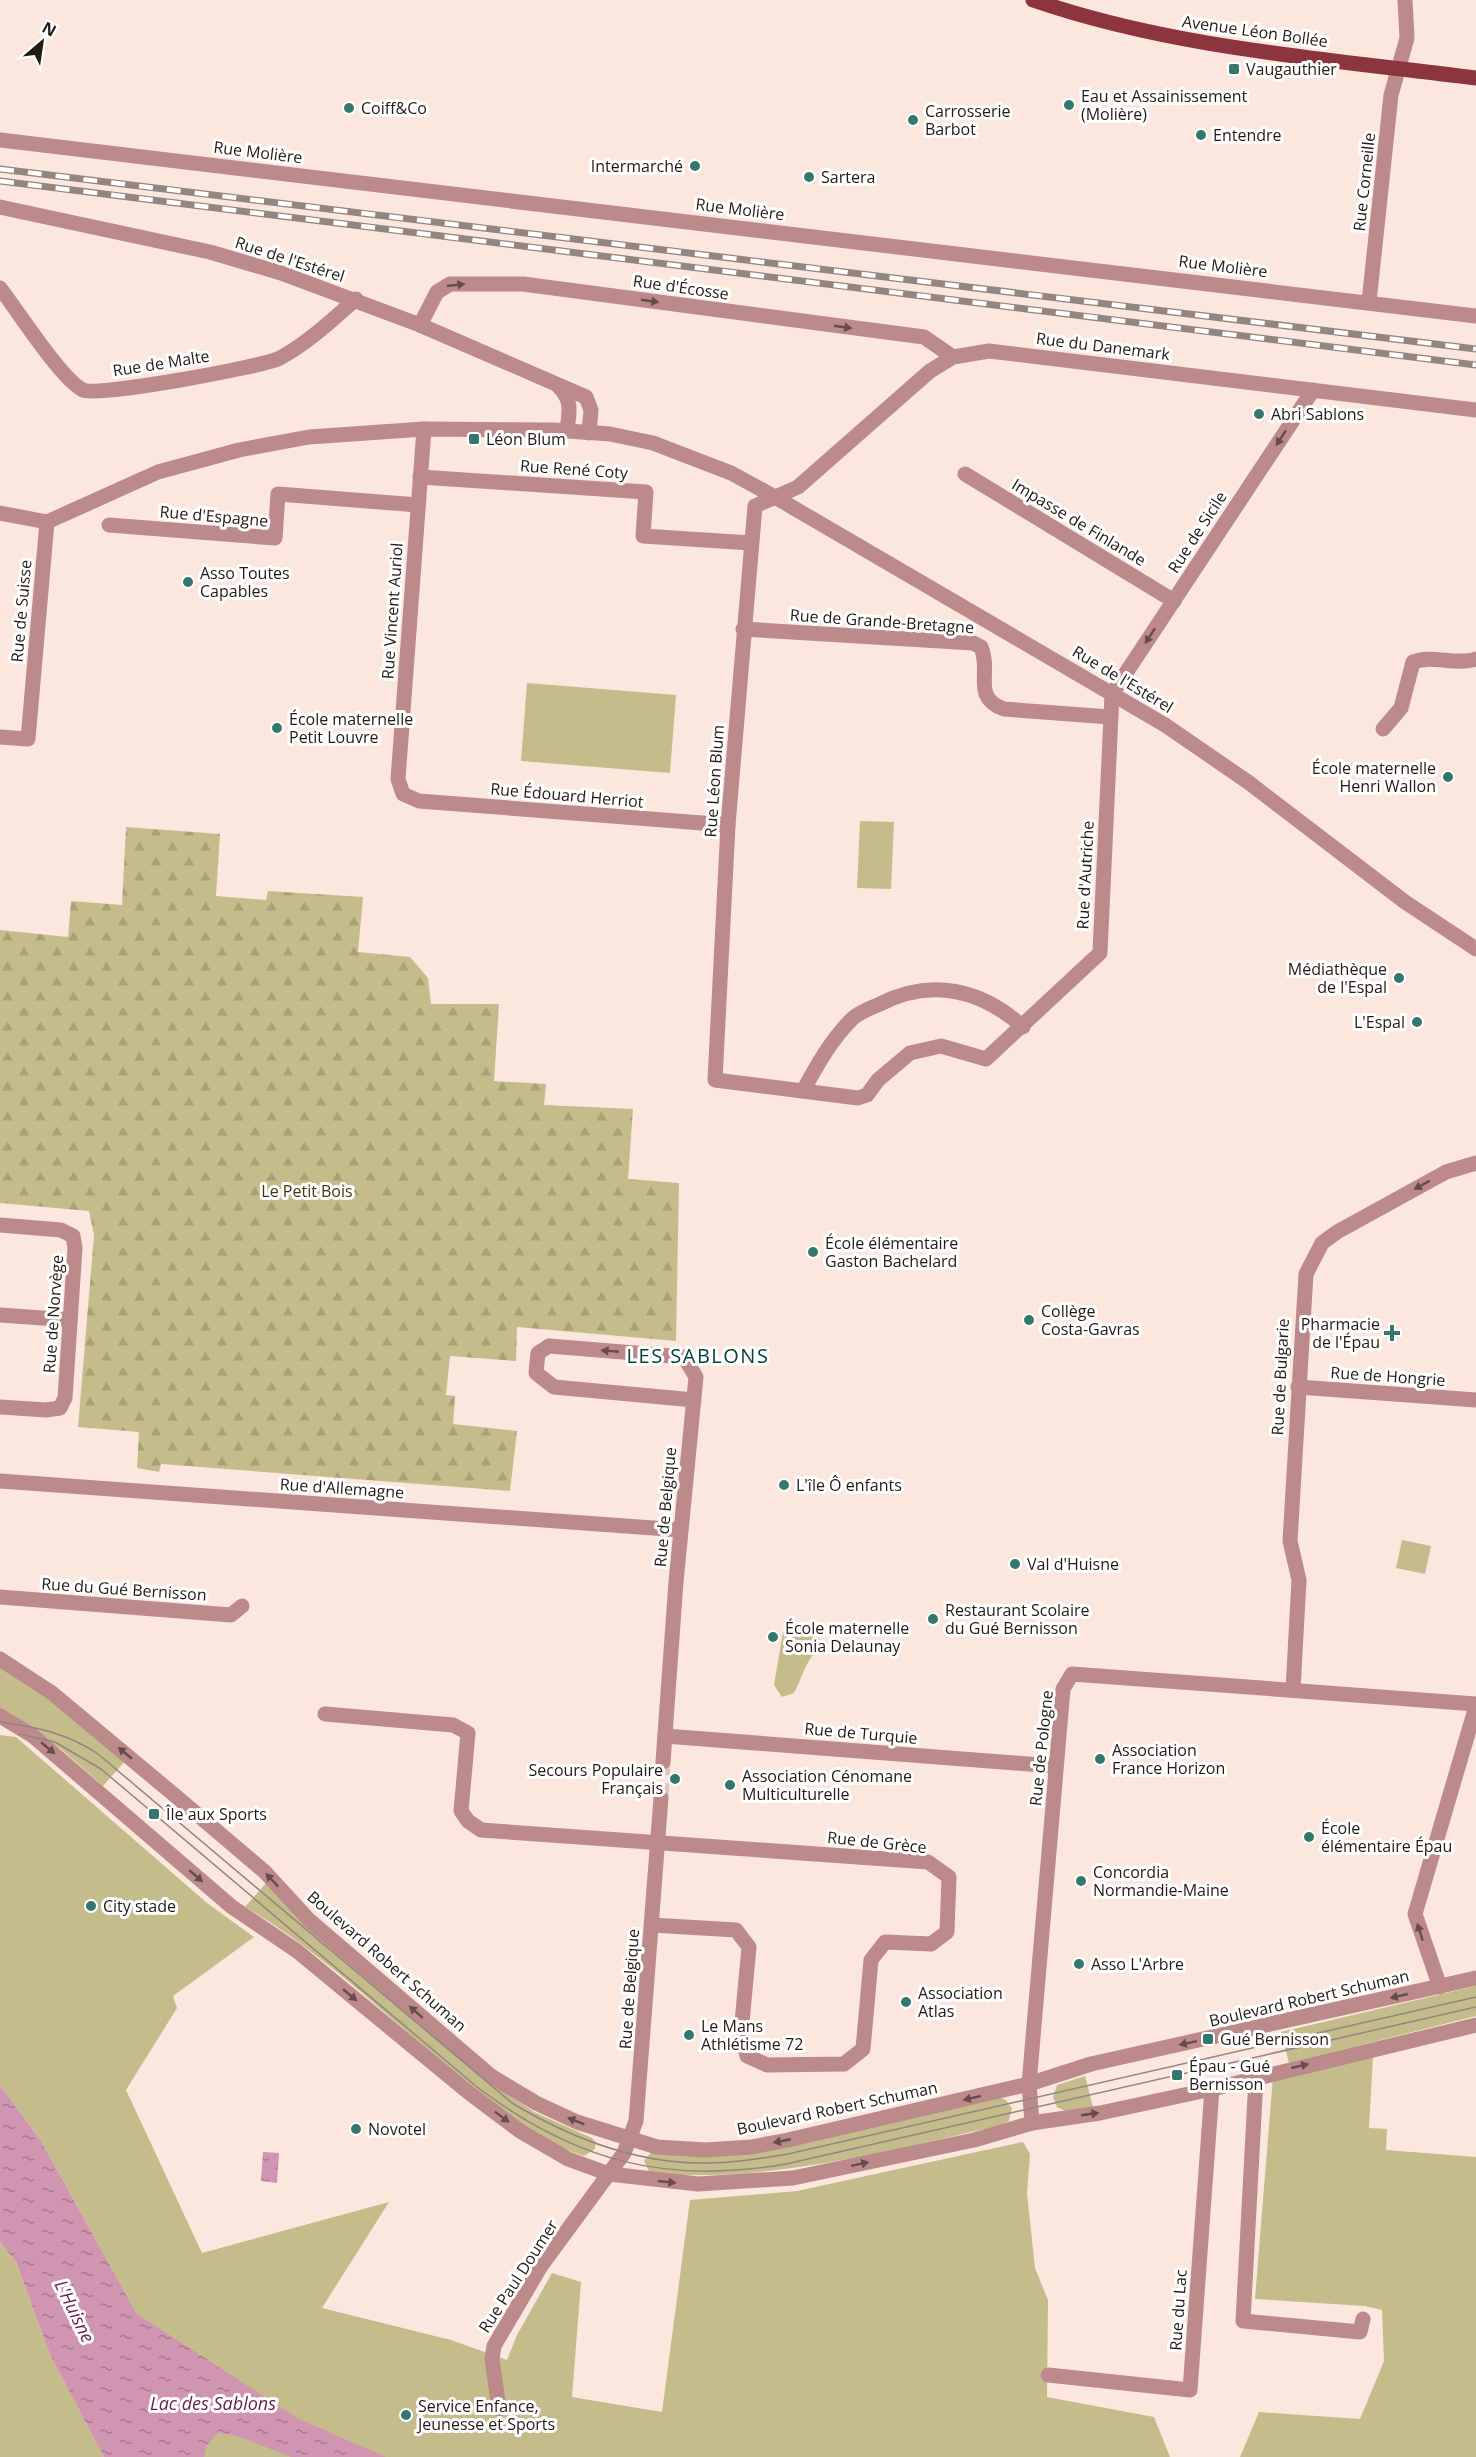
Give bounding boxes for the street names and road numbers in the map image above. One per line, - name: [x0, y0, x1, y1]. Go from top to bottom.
- street label: Avenue Léon Bollée: [1181, 10, 1329, 52]
- street label: Rue Corneille: [1348, 132, 1380, 232]
- street label: Rue Molière: [212, 136, 304, 168]
- street label: Rue Molière: [694, 193, 786, 225]
- street label: Rue de l'Estérel: [232, 231, 348, 287]
- street label: Rue Molière: [1177, 250, 1269, 282]
- street label: Rue d'Écosse: [632, 269, 730, 305]
- street label: Rue du Danemark: [1035, 327, 1172, 365]
- street label: Rue de Malte: [111, 344, 211, 382]
- street label: Rue René Coty: [519, 454, 630, 484]
- street label: Impasse de Finlande: [1008, 473, 1150, 571]
- street label: Rue de Sicile: [1162, 487, 1232, 577]
- street label: Rue d'Espagne: [159, 500, 269, 532]
- street label: Rue Vincent Auriol: [376, 542, 408, 680]
- street label: Rue de Suisse: [6, 559, 36, 663]
- street label: Rue de Grande-Bretagne: [789, 604, 975, 638]
- street label: Rue de l'Estérel: [1068, 640, 1178, 718]
- street label: Rue Léon Blum: [699, 724, 729, 838]
- street label: Rue Édouard Herriot: [490, 777, 645, 813]
- street label: Rue d'Autriche: [1071, 820, 1099, 930]
- street label: Rue de Norvège: [38, 1254, 68, 1374]
- street label: Rue de Bulgarie: [1266, 1318, 1294, 1436]
- street label: Rue de Hongrie: [1330, 1361, 1446, 1391]
- street label: Rue de Belgique: [649, 1446, 681, 1568]
- street label: Rue d'Allemagne: [279, 1473, 405, 1503]
- street label: Rue du Gué Bernisson: [41, 1572, 207, 1606]
- street label: Rue de Pologne: [1024, 1689, 1058, 1807]
- street label: Rue de Turquie: [803, 1717, 919, 1749]
- street label: Rue de Grèce: [826, 1826, 928, 1858]
- street label: Boulevard Robert Schuman: [303, 1886, 471, 2036]
- street label: Rue de Belgique: [614, 1928, 644, 2050]
- street label: Boulevard Robert Schuman: [1207, 1964, 1411, 2032]
- street label: Boulevard Robert Schuman: [735, 2076, 939, 2140]
- street label: Rue Paul Doumer: [473, 2215, 563, 2337]
- street label: Rue du Lac: [1164, 2268, 1192, 2351]

